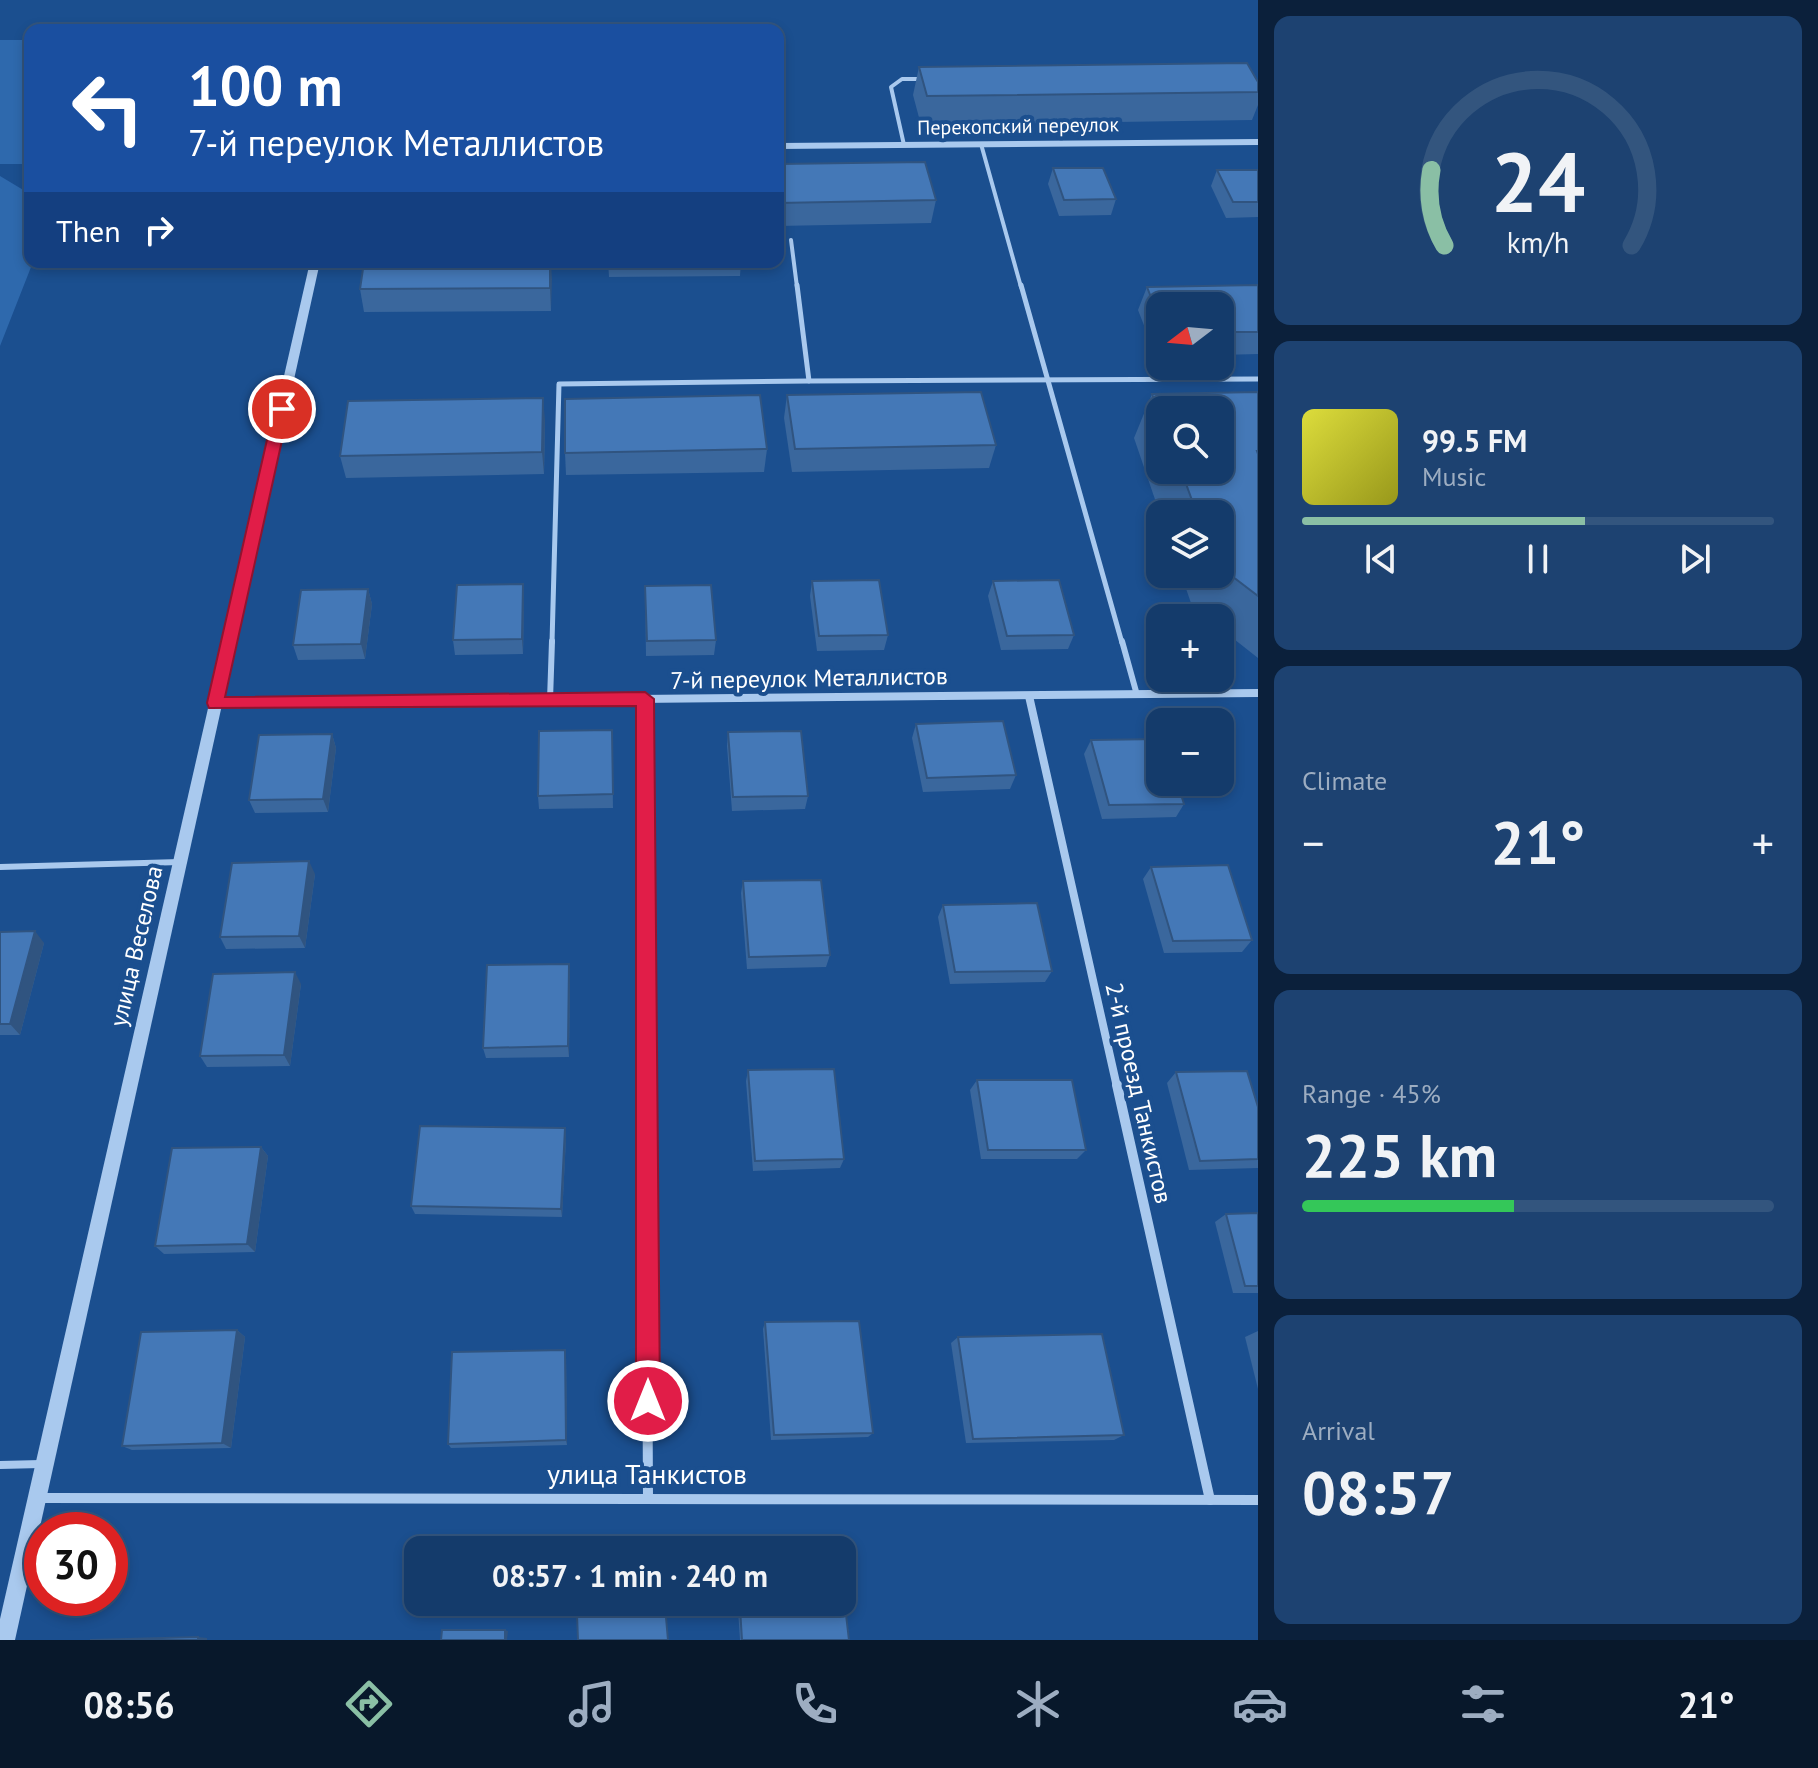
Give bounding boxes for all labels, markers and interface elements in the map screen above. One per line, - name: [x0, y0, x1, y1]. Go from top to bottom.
- text: 100 m: [188, 49, 343, 121]
- icon: left: [56, 56, 160, 160]
- street label: Перекопский переулок: [917, 111, 1120, 141]
- text: 7-й переулок Металлистов: [188, 119, 604, 166]
- text: 24: [1491, 127, 1585, 235]
- icon: right: [137, 208, 181, 252]
- text: Then: [56, 211, 121, 250]
- text: km/h: [1507, 225, 1569, 262]
- north arrow: [1146, 292, 1234, 380]
- map controls: [1146, 292, 1234, 796]
- pin: [248, 375, 316, 443]
- icon: arrive: [260, 387, 304, 431]
- button: search: [1146, 396, 1234, 484]
- text: 99.5 FM: [1422, 421, 1527, 460]
- text: Music: [1422, 460, 1486, 493]
- button: layers: [1146, 500, 1234, 588]
- icon: previous: [1359, 537, 1403, 581]
- icon: pause: [1516, 537, 1560, 581]
- icon: next: [1673, 537, 1717, 581]
- button: +: [1146, 604, 1234, 692]
- street label: 7-й переулок Металлистов: [670, 660, 948, 696]
- button: −: [1146, 708, 1234, 796]
- text: Climate: [1302, 764, 1387, 797]
- text: 21°: [1491, 803, 1585, 881]
- text: −: [1302, 814, 1324, 871]
- text: +: [1752, 814, 1774, 871]
- street label: улица Веселова: [102, 863, 170, 1029]
- street label: 2-й проезд Танкистов: [1098, 979, 1180, 1207]
- text: Range · 45%: [1302, 1077, 1441, 1110]
- text: 225 km: [1302, 1116, 1497, 1194]
- position arrow: [606, 1359, 690, 1443]
- text: Arrival: [1302, 1414, 1375, 1447]
- text: 08:57: [1302, 1453, 1454, 1531]
- street label: улица Танкистов: [547, 1455, 747, 1492]
- speed limit sign: 30: [24, 1512, 128, 1616]
- text: 08:57 · 1 min · 240 m: [492, 1556, 768, 1595]
- icon: directions: [341, 1676, 397, 1732]
- icon: music: [564, 1676, 620, 1732]
- icon: phone: [787, 1676, 843, 1732]
- icon: climate: [1010, 1676, 1066, 1732]
- icon: car: [1232, 1676, 1288, 1732]
- icon: filters: [1455, 1676, 1511, 1732]
- text: 08:56: [83, 1681, 175, 1728]
- text: 21°: [1678, 1681, 1735, 1728]

